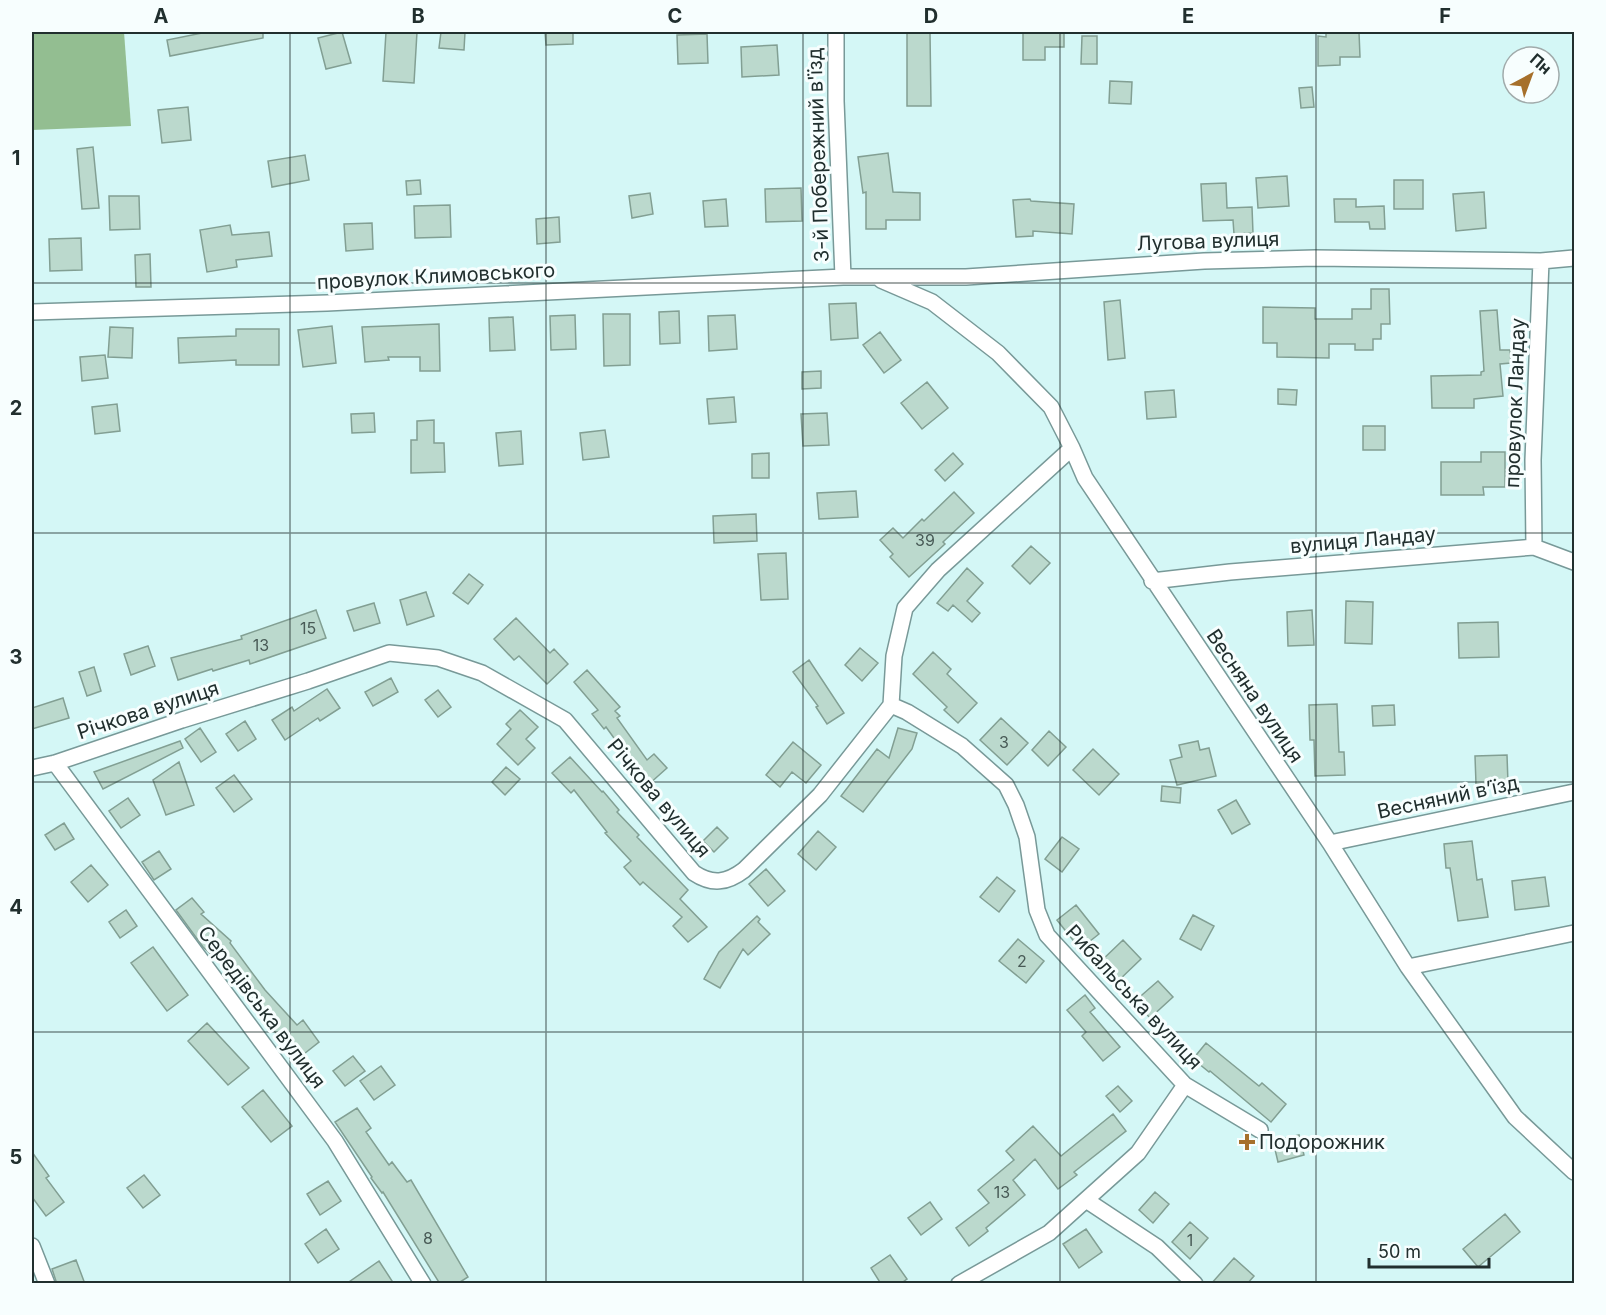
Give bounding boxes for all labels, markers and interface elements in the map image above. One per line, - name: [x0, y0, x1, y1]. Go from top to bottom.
- text: A: [154, 4, 169, 28]
- text: B: [411, 4, 425, 28]
- text: C: [668, 4, 682, 28]
- text: D: [924, 4, 938, 28]
- text: E: [1182, 4, 1194, 28]
- text: F: [1439, 4, 1451, 28]
- north arrow: [1501, 45, 1561, 105]
- street label: 3-й Побережний в'їзд: [802, 47, 834, 263]
- text: Пн: [1526, 49, 1556, 78]
- text: 1: [12, 146, 20, 170]
- street label: Лугова вулиця: [1136, 227, 1280, 255]
- street label: провулок Климовського: [316, 258, 556, 294]
- street label: провулок Ландау: [1500, 317, 1530, 489]
- text: 2: [10, 396, 22, 420]
- street label: вулиця Ландау: [1289, 522, 1437, 558]
- house number: 39: [915, 530, 935, 550]
- house number: 15: [300, 618, 316, 638]
- street label: Весняна вулиця: [1202, 625, 1308, 767]
- house number: 13: [253, 635, 269, 655]
- text: 3: [10, 645, 22, 669]
- street label: Річкова вулиця: [74, 676, 222, 744]
- house number: 3: [999, 732, 1009, 752]
- street label: Річкова вулиця: [602, 734, 716, 862]
- street label: Весняний вʼїзд: [1375, 770, 1521, 824]
- text: 4: [9, 895, 23, 919]
- street label: Рибальська вулиця: [1061, 920, 1207, 1074]
- street label: Середівська вулиця: [193, 921, 331, 1093]
- house number: 2: [1017, 951, 1027, 971]
- place label: Подорожник: [1259, 1130, 1385, 1154]
- marker: Подорожник: [1240, 1135, 1254, 1149]
- text: 5: [10, 1145, 22, 1169]
- house number: 13: [994, 1182, 1010, 1202]
- house number: 8: [423, 1228, 433, 1248]
- house number: 1: [1187, 1230, 1193, 1250]
- scale bar: [1369, 1231, 1489, 1269]
- text: 50 m: [1378, 1241, 1421, 1262]

